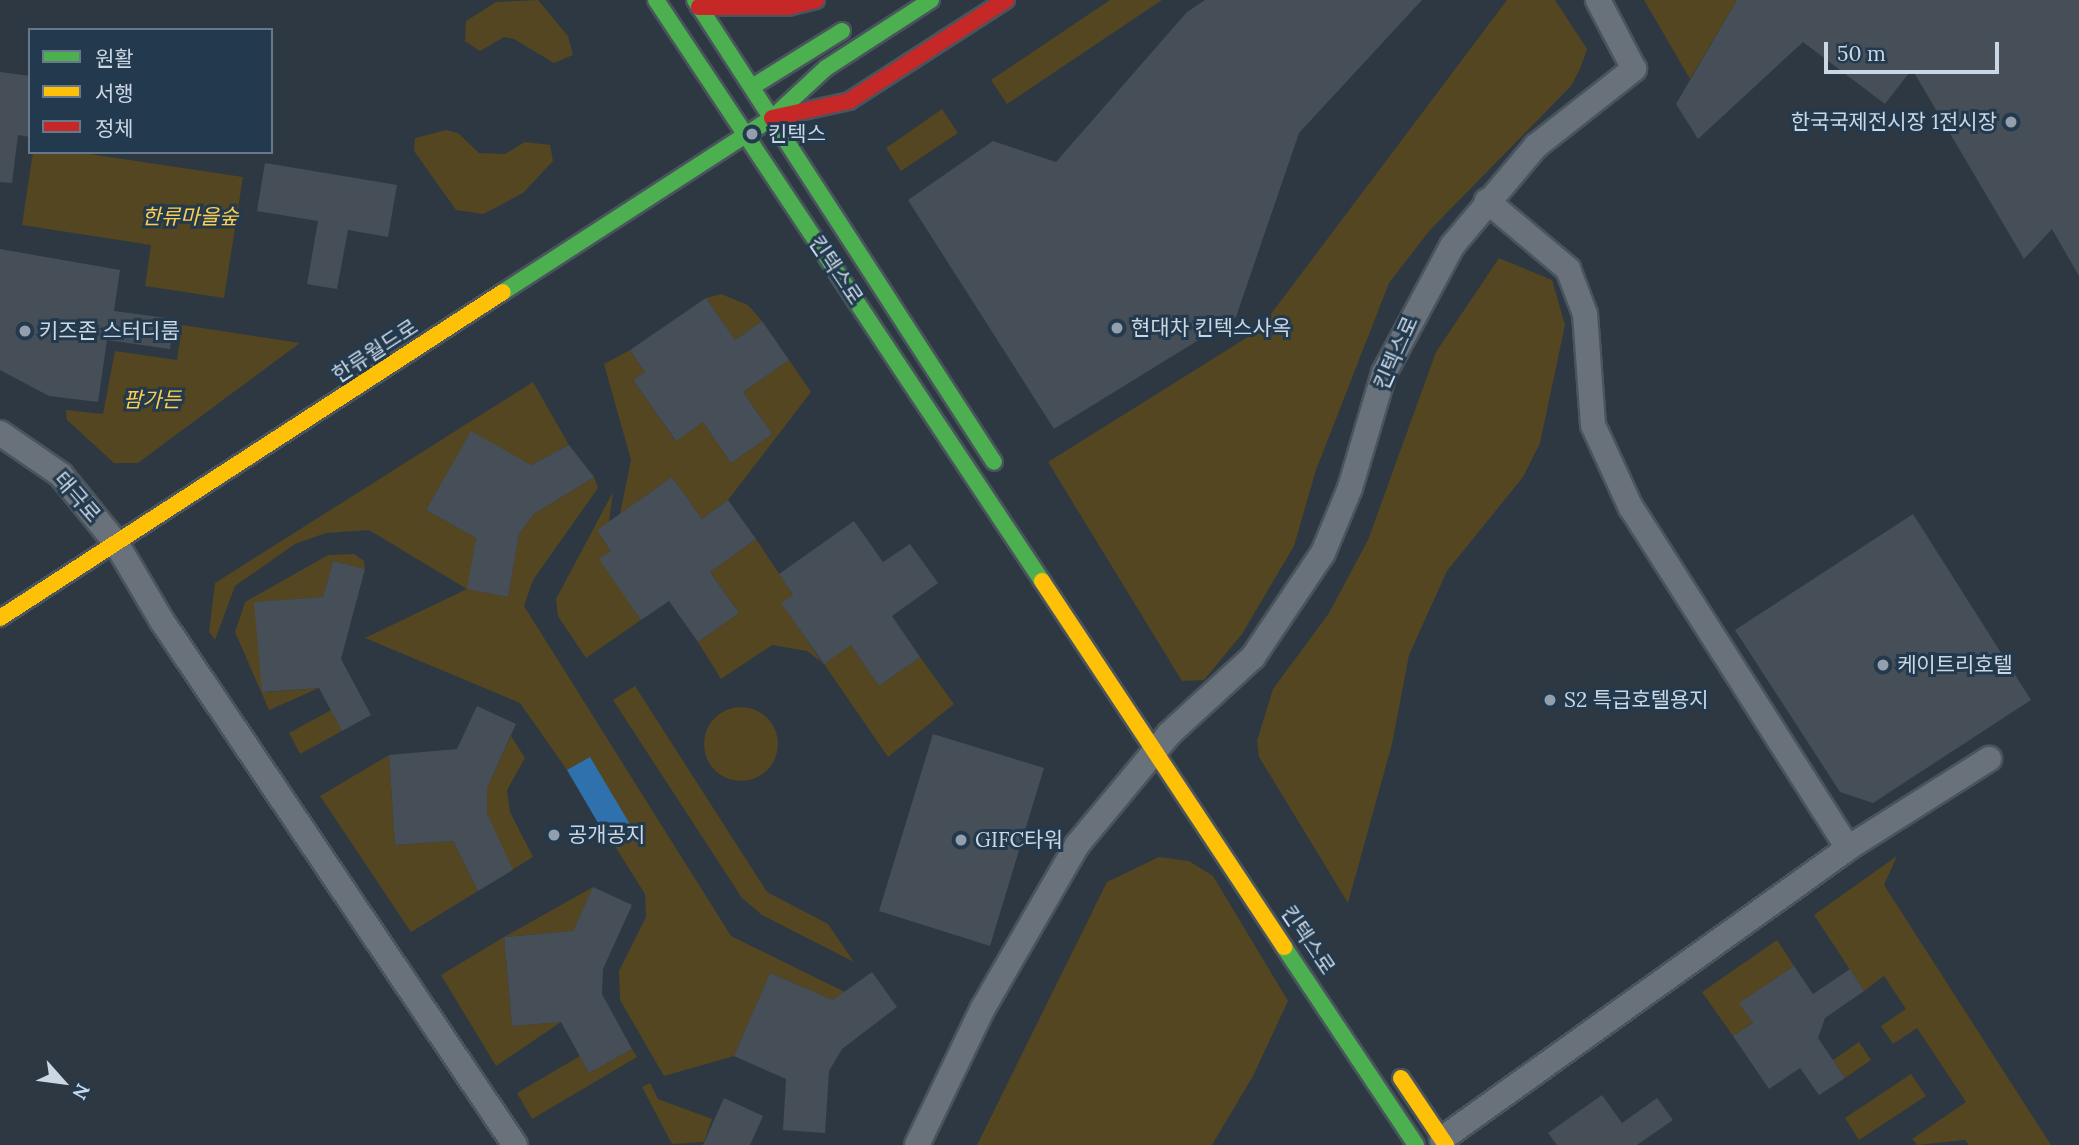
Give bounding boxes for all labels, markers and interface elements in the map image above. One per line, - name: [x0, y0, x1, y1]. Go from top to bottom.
- legend: [28, 28, 273, 154]
- scale bar: [1827, 28, 2002, 72]
- text: 50 m: [1837, 40, 1886, 67]
- text: 원활: [95, 45, 134, 72]
- text: 서행: [95, 80, 134, 107]
- place label: 한국국제전시장 1전시장: [1791, 109, 1997, 135]
- marker: 한국국제전시장 1전시장: [2003, 114, 2019, 130]
- text: 정체: [95, 115, 134, 142]
- place label: 킨텍스: [768, 121, 826, 147]
- marker: 킨텍스: [742, 124, 762, 144]
- park label: 한류마을숲: [142, 204, 238, 230]
- street label: 킨텍스로: [804, 231, 868, 309]
- street label: 킨텍스로: [1369, 313, 1423, 393]
- street label: 한류월드로: [328, 314, 422, 388]
- place label: 현대차 킨텍스사옥: [1131, 315, 1291, 341]
- place label: 키즈존 스터디룸: [39, 318, 180, 344]
- marker: 현대차 킨텍스사옥: [1109, 320, 1125, 336]
- marker: 키즈존 스터디룸: [17, 323, 33, 339]
- park label: 팜가든: [123, 387, 181, 413]
- street label: 태극로: [48, 467, 106, 527]
- place label: 케이트리호텔: [1897, 652, 2013, 678]
- marker: 케이트리호텔: [1875, 657, 1891, 673]
- place label: S2 특급호텔용지: [1564, 687, 1709, 713]
- marker: S2 특급호텔용지: [1542, 692, 1558, 708]
- place label: 공개공지: [568, 822, 645, 848]
- marker: 공개공지: [546, 827, 562, 843]
- place label: GIFC타워: [975, 827, 1063, 853]
- marker: GIFC타워: [953, 832, 969, 848]
- street label: 킨텍스로: [1276, 901, 1340, 979]
- north arrow: [28, 1047, 98, 1117]
- text: N: [67, 1080, 96, 1104]

